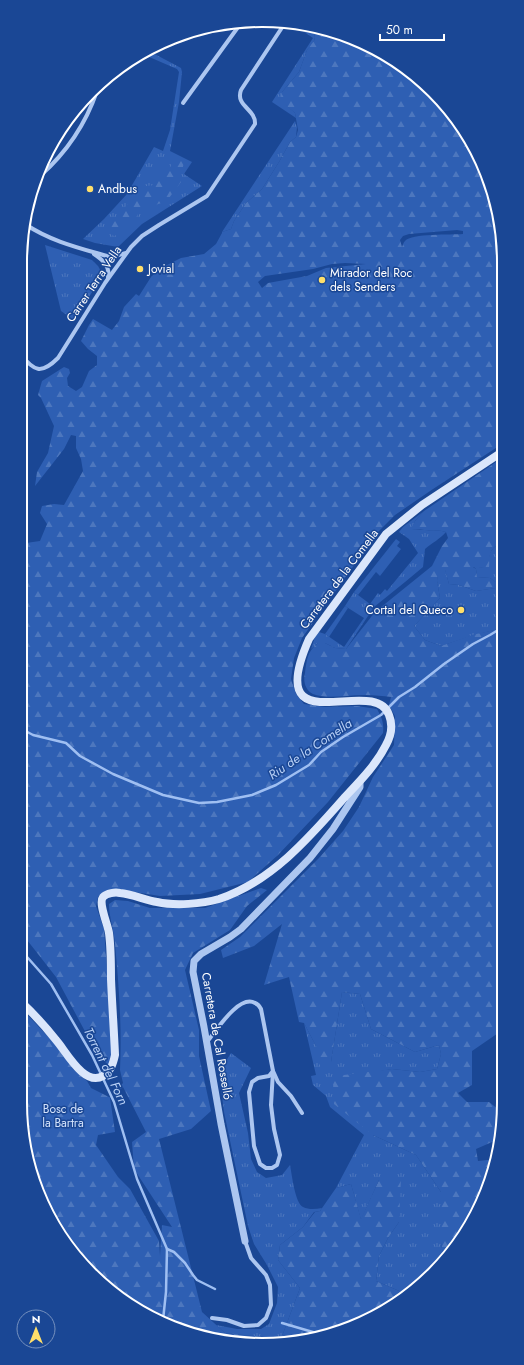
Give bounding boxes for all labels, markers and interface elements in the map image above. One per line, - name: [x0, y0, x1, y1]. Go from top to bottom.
- scale bar: [380, 16, 444, 42]
- text: 50 m: [386, 21, 413, 39]
- place label: Andbus: [98, 180, 137, 198]
- marker: Andbus: [85, 184, 95, 194]
- street label: Carrer Terra Vella: [62, 242, 126, 326]
- place label: Jovial: [146, 260, 174, 278]
- marker: Jovial: [135, 264, 145, 274]
- place label: Mirador del Roc dels Senders: [330, 264, 412, 296]
- marker: Mirador del Roc dels Senders: [317, 275, 327, 285]
- street label: Carretera de la Comella: [295, 525, 383, 633]
- place label: Cortal del Queco: [365, 601, 453, 619]
- marker: Cortal del Queco: [456, 605, 466, 615]
- water label: Riu de la Comella: [264, 714, 356, 784]
- street label: Carretera de Cal Rosselló: [197, 971, 237, 1101]
- water label: Torrent del Forn: [79, 1024, 133, 1108]
- park label: Bosc de la Bartra: [42, 1100, 84, 1132]
- north arrow: [16, 1309, 56, 1349]
- text: N: [32, 1311, 40, 1327]

